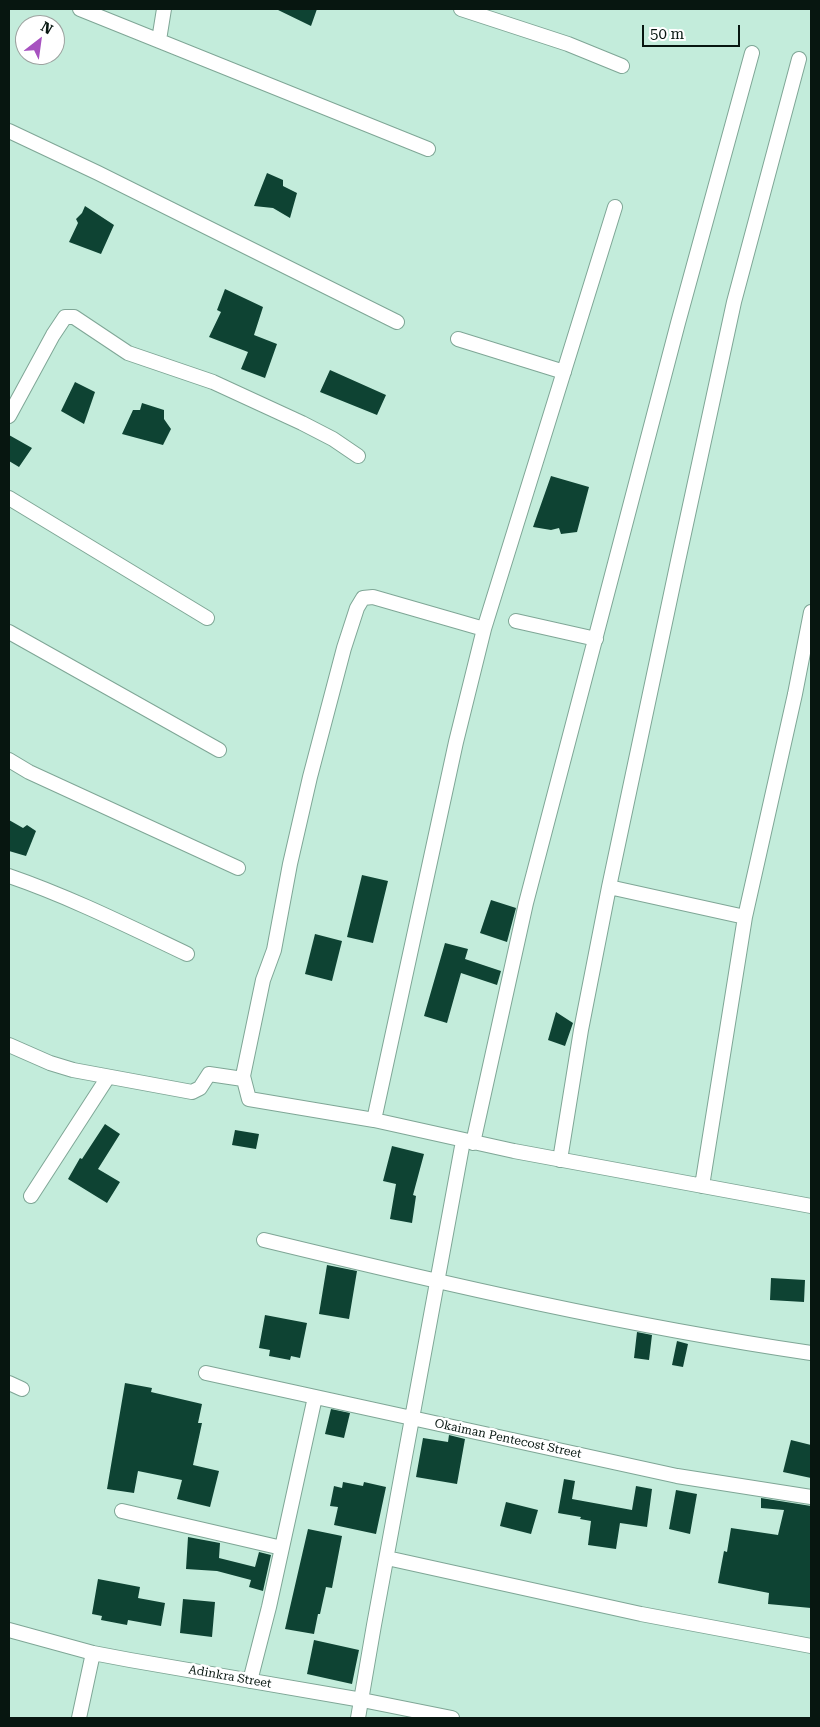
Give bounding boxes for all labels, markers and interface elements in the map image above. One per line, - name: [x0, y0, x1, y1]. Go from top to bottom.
- north arrow: [15, 15, 65, 65]
- scale bar: [645, 15, 742, 47]
- text: N: [38, 18, 56, 37]
- text: 50 m: [650, 25, 684, 43]
- street label: Okaiman Pentecost Street: [433, 1416, 583, 1462]
- street label: Adinkra Street: [187, 1663, 273, 1691]

